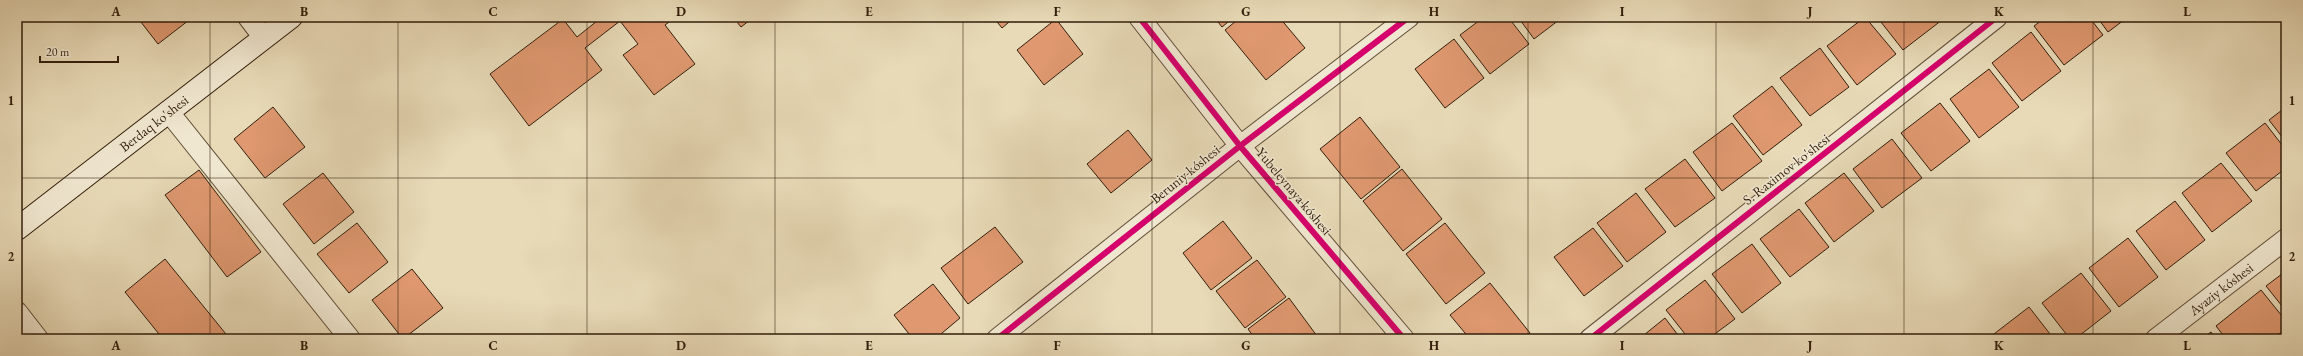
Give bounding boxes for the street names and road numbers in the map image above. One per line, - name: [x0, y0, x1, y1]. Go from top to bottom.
- street label: Berdaq ko'shesi: [116, 90, 192, 156]
- street label: S. Raximov ko'shesi: [1739, 129, 1834, 209]
- street label: Beruniy kóshesi: [1147, 140, 1224, 207]
- street label: Yubeleynaya kóshesi: [1252, 144, 1336, 239]
- street label: Ayaziy kóshesi: [2184, 258, 2257, 320]

